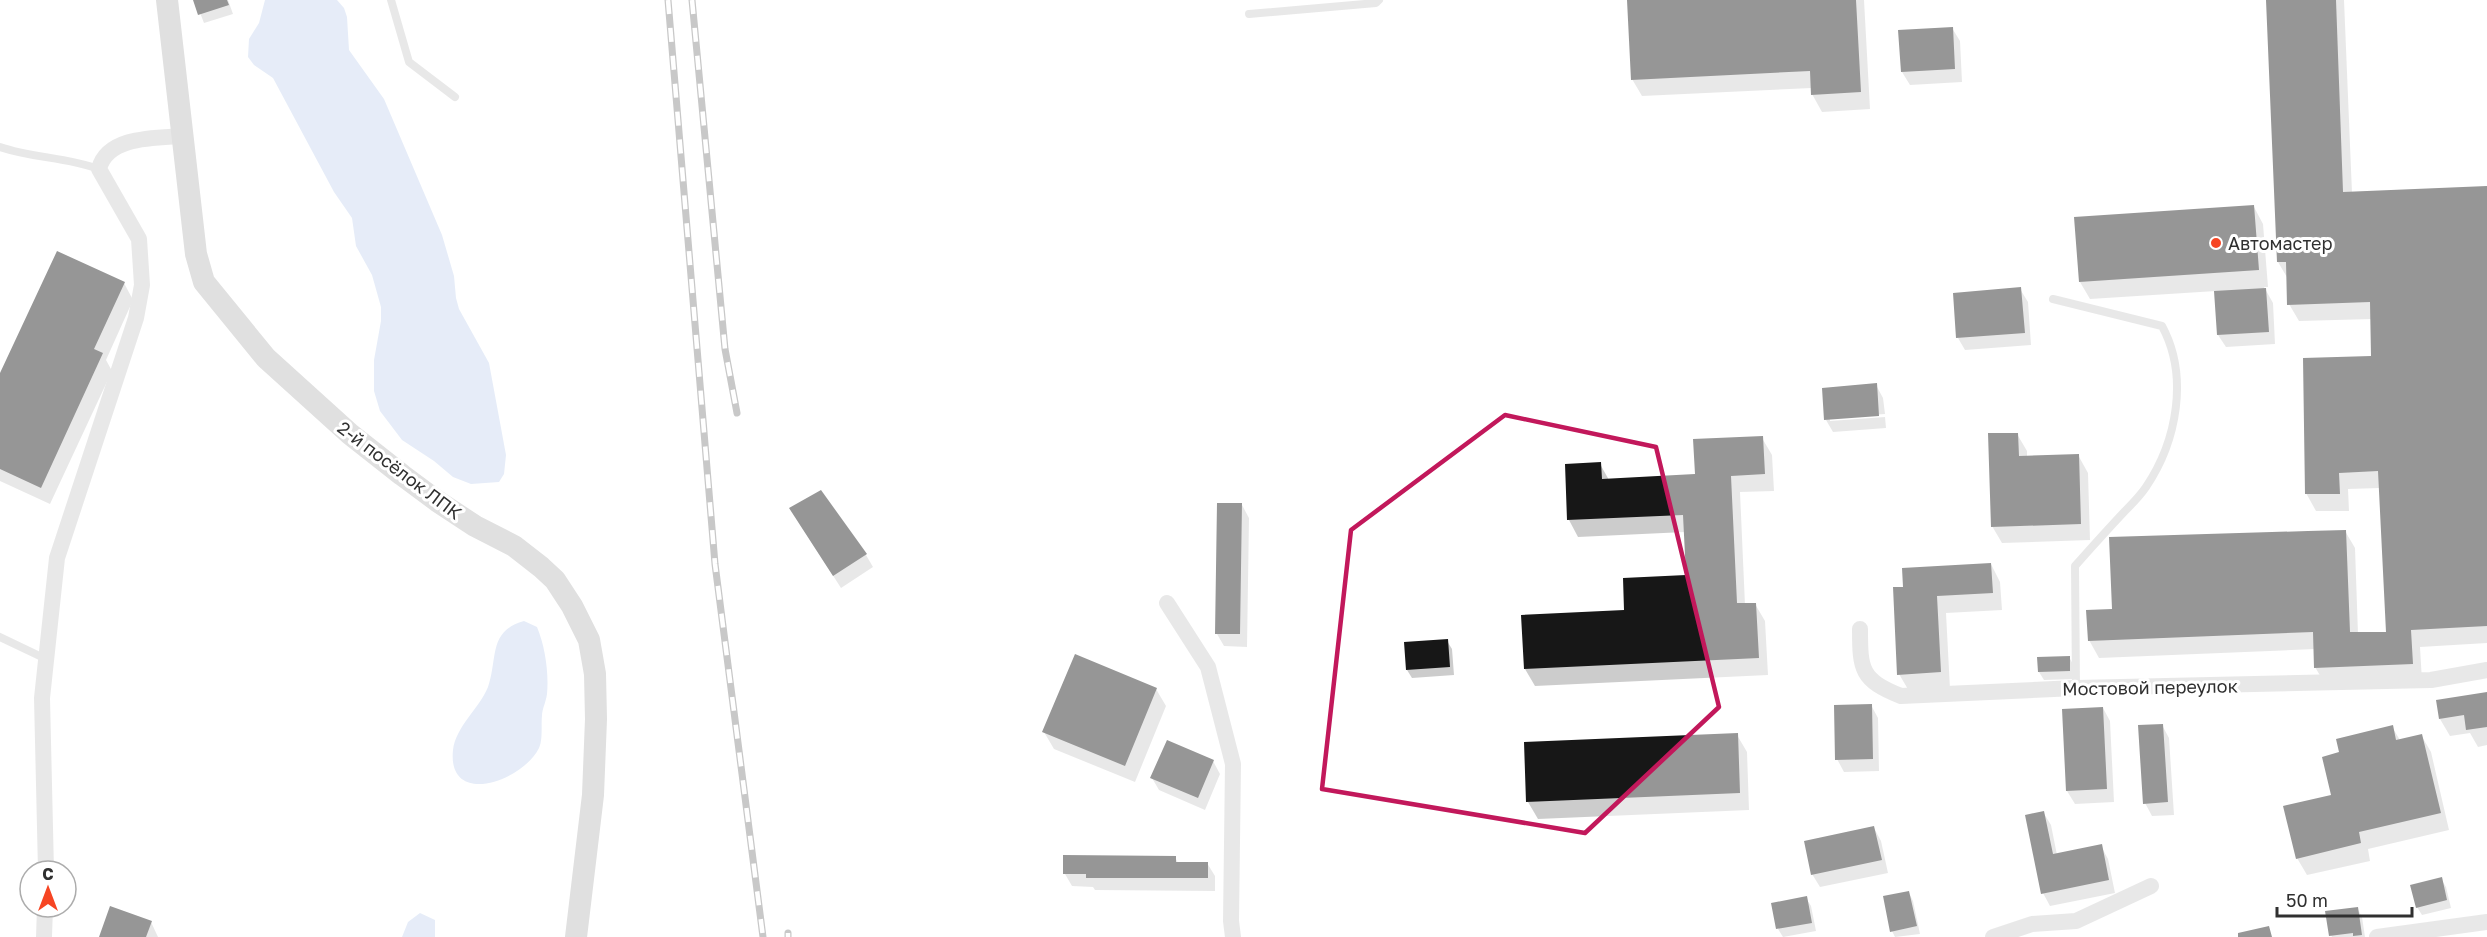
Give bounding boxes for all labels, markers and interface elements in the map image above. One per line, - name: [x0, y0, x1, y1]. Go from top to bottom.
- place label: Автомастер: [2228, 232, 2333, 254]
- marker: Автомастер: [2209, 236, 2223, 250]
- street label: 2-й посёлок ЛПК: [334, 416, 467, 524]
- street label: Мостовой переулок: [2062, 674, 2238, 700]
- north arrow: [18, 859, 78, 919]
- text: С: [42, 864, 54, 884]
- scale bar: [2277, 880, 2412, 918]
- text: 50 m: [2286, 889, 2328, 911]

